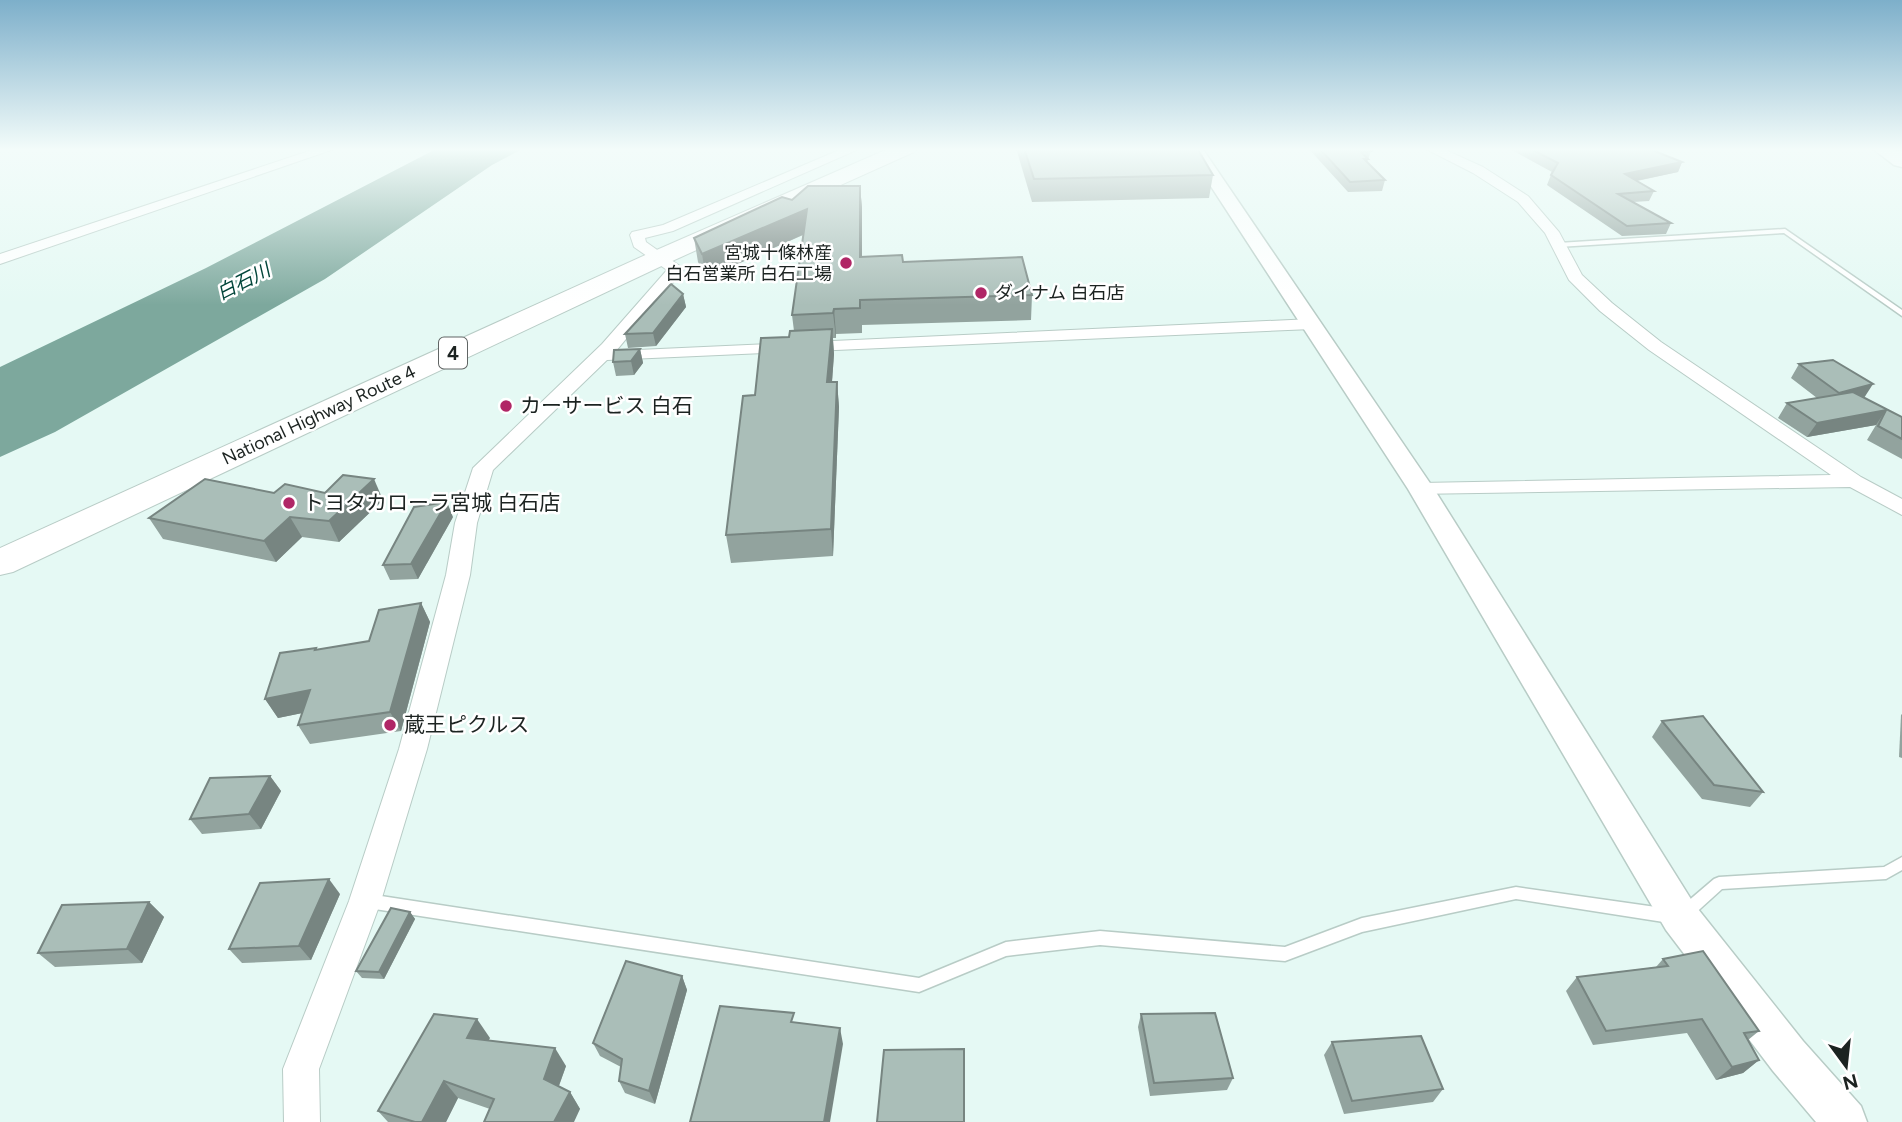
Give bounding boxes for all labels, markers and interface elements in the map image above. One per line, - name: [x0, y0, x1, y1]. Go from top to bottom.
- place label: 宮城十條林産 白石営業所 白石工場: [666, 242, 832, 285]
- marker: 宮城十條林産 白石営業所 白石工場: [838, 255, 854, 271]
- water label: 白石川: [213, 257, 276, 305]
- place label: ダイナム 白石店: [995, 282, 1125, 304]
- marker: ダイナム 白石店: [973, 285, 989, 301]
- road number: 4: [439, 338, 467, 368]
- street label: National Highway Route 4: [219, 360, 419, 470]
- place label: カーサービス 白石: [520, 393, 693, 418]
- marker: カーサービス 白石: [498, 398, 514, 414]
- place label: トヨタカローラ宮城 白石店: [303, 490, 560, 515]
- marker: トヨタカローラ宮城 白石店: [281, 495, 297, 511]
- place label: 蔵王ピクルス: [404, 712, 529, 737]
- marker: 蔵王ピクルス: [382, 717, 398, 733]
- north arrow: [1811, 1031, 1881, 1101]
- text: N: [1840, 1069, 1860, 1095]

